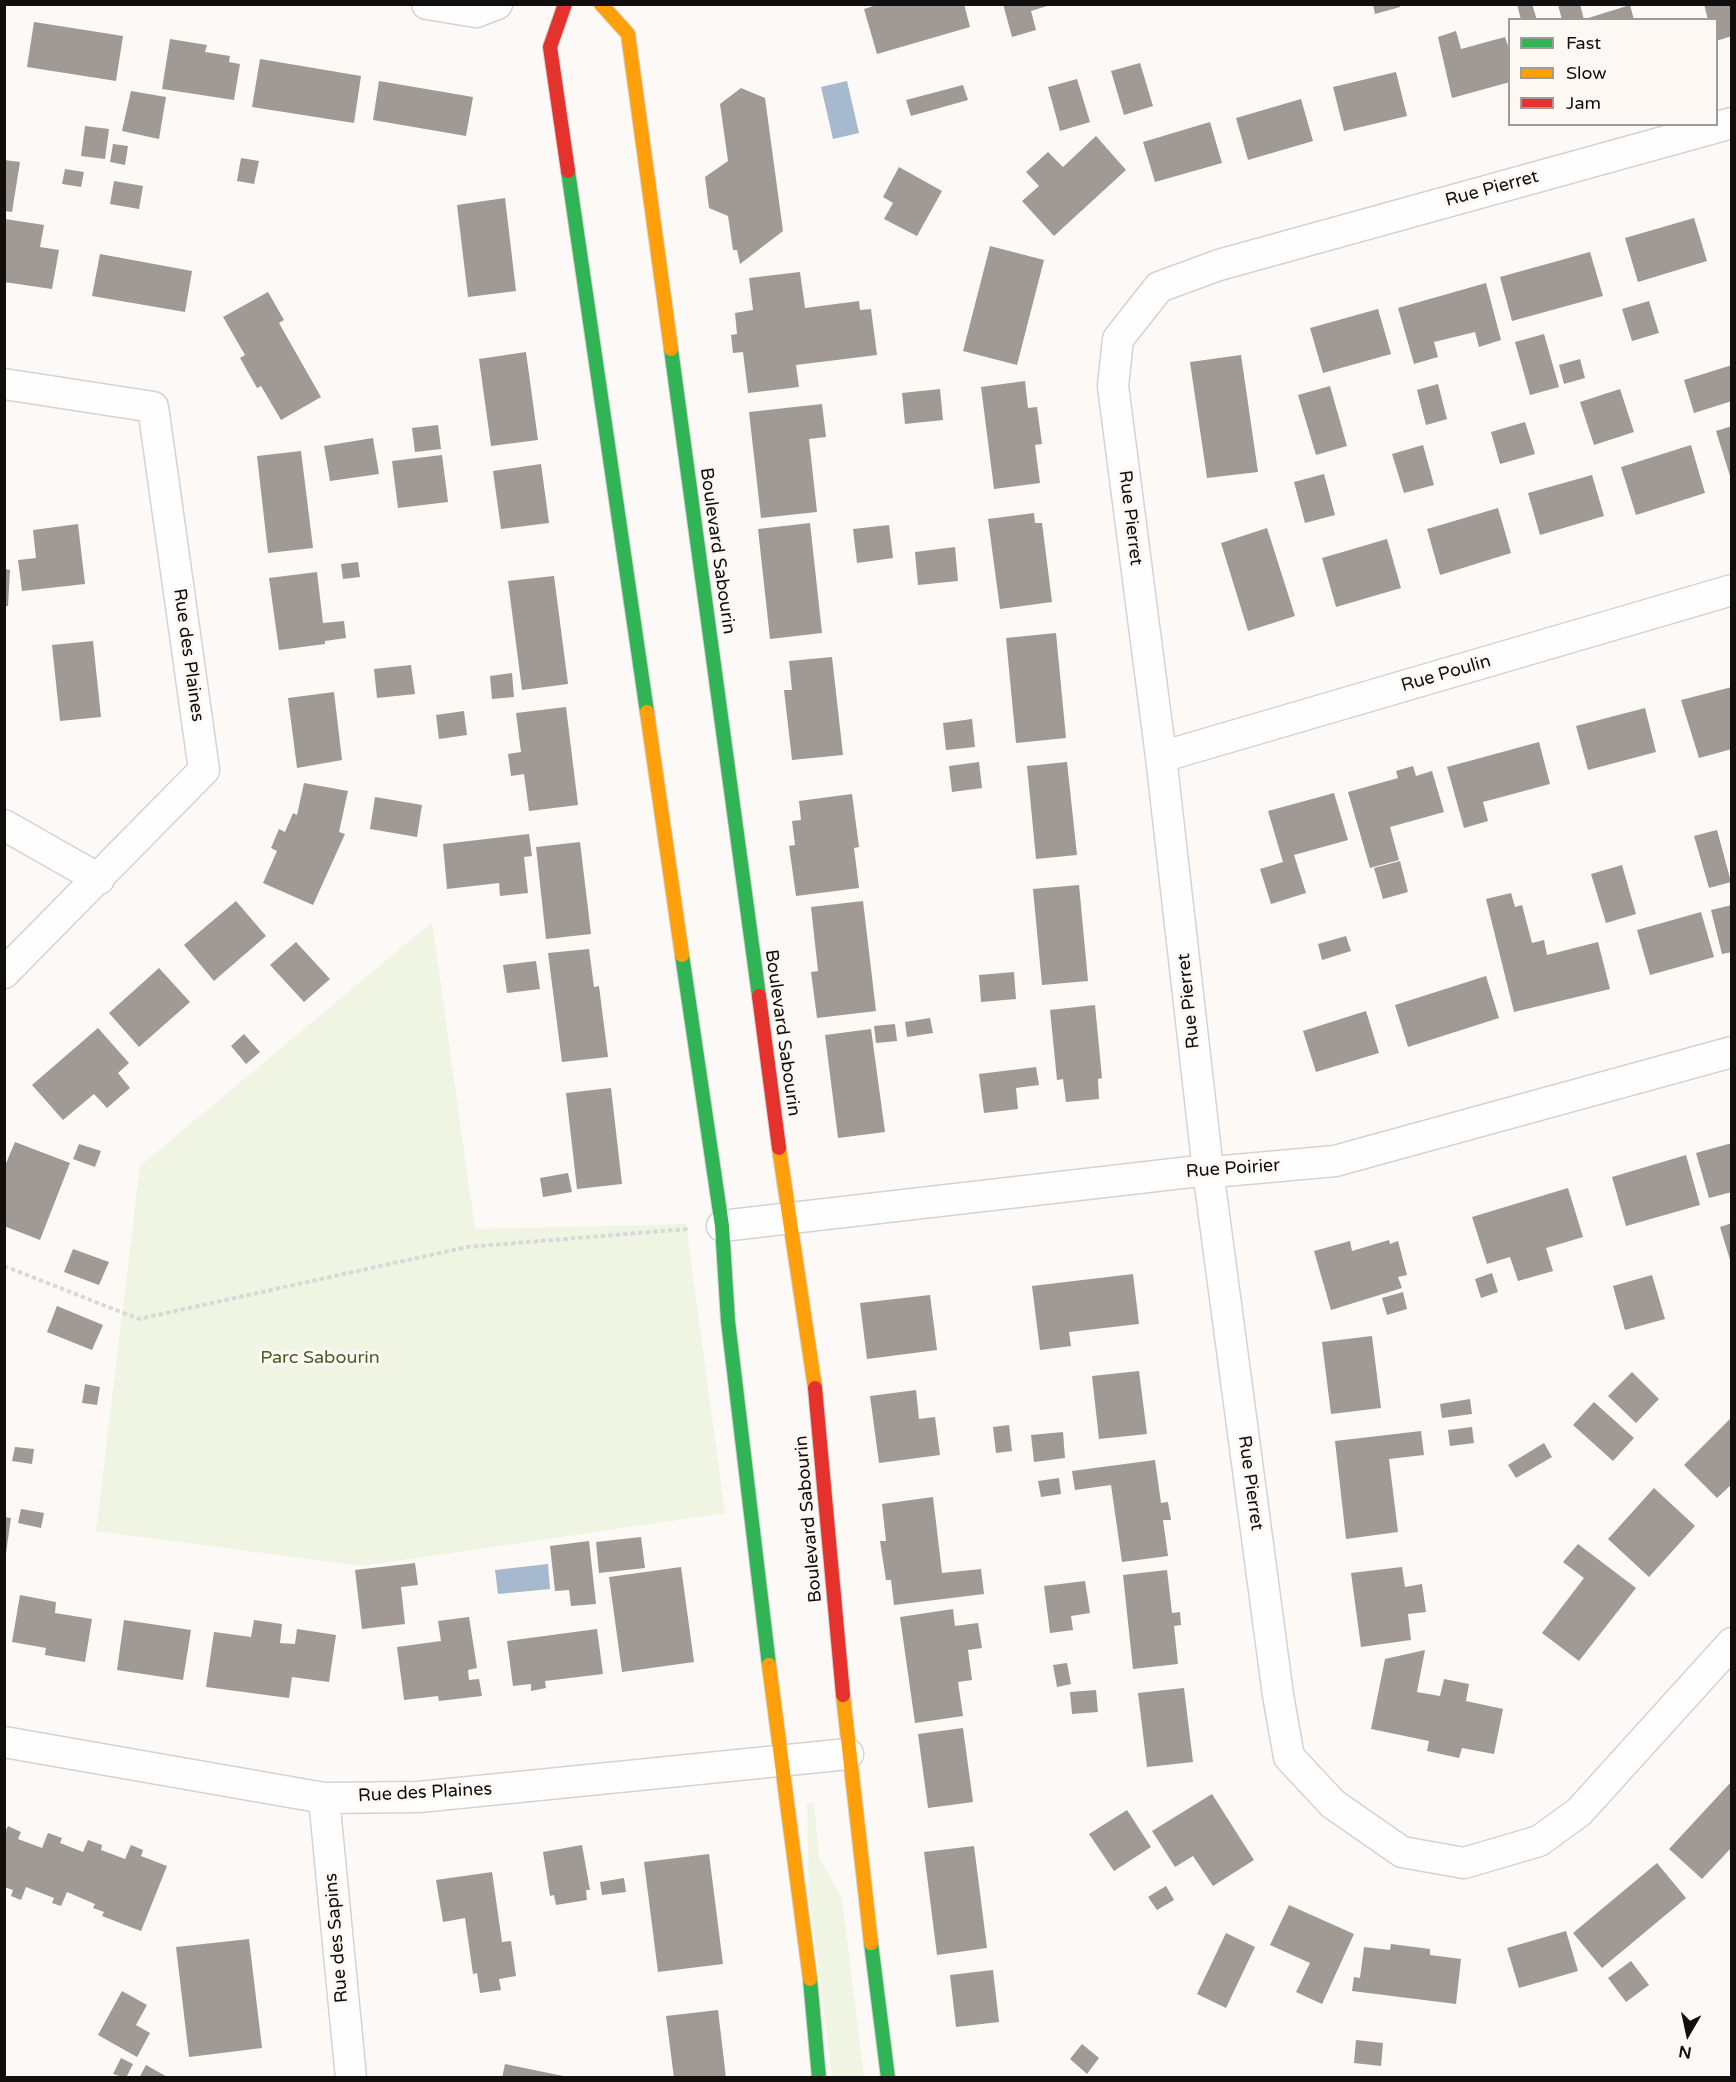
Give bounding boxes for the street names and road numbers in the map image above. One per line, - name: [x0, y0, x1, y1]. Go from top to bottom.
- street label: Rue Pierret: [1443, 166, 1541, 212]
- street label: Boulevard Sabourin: [695, 466, 739, 636]
- street label: Rue Pierret: [1113, 469, 1147, 567]
- street label: Rue des Plaines: [168, 587, 208, 723]
- street label: Rue Poulin: [1399, 651, 1493, 697]
- street label: Boulevard Sabourin: [760, 948, 804, 1118]
- street label: Rue Pierret: [1173, 952, 1205, 1050]
- street label: Rue Poirier: [1185, 1155, 1281, 1183]
- street label: Boulevard Sabourin: [791, 1434, 827, 1604]
- street label: Rue Pierret: [1233, 1434, 1267, 1532]
- street label: Rue des Plaines: [357, 1779, 493, 1807]
- street label: Rue des Sapins: [321, 1872, 353, 2004]

